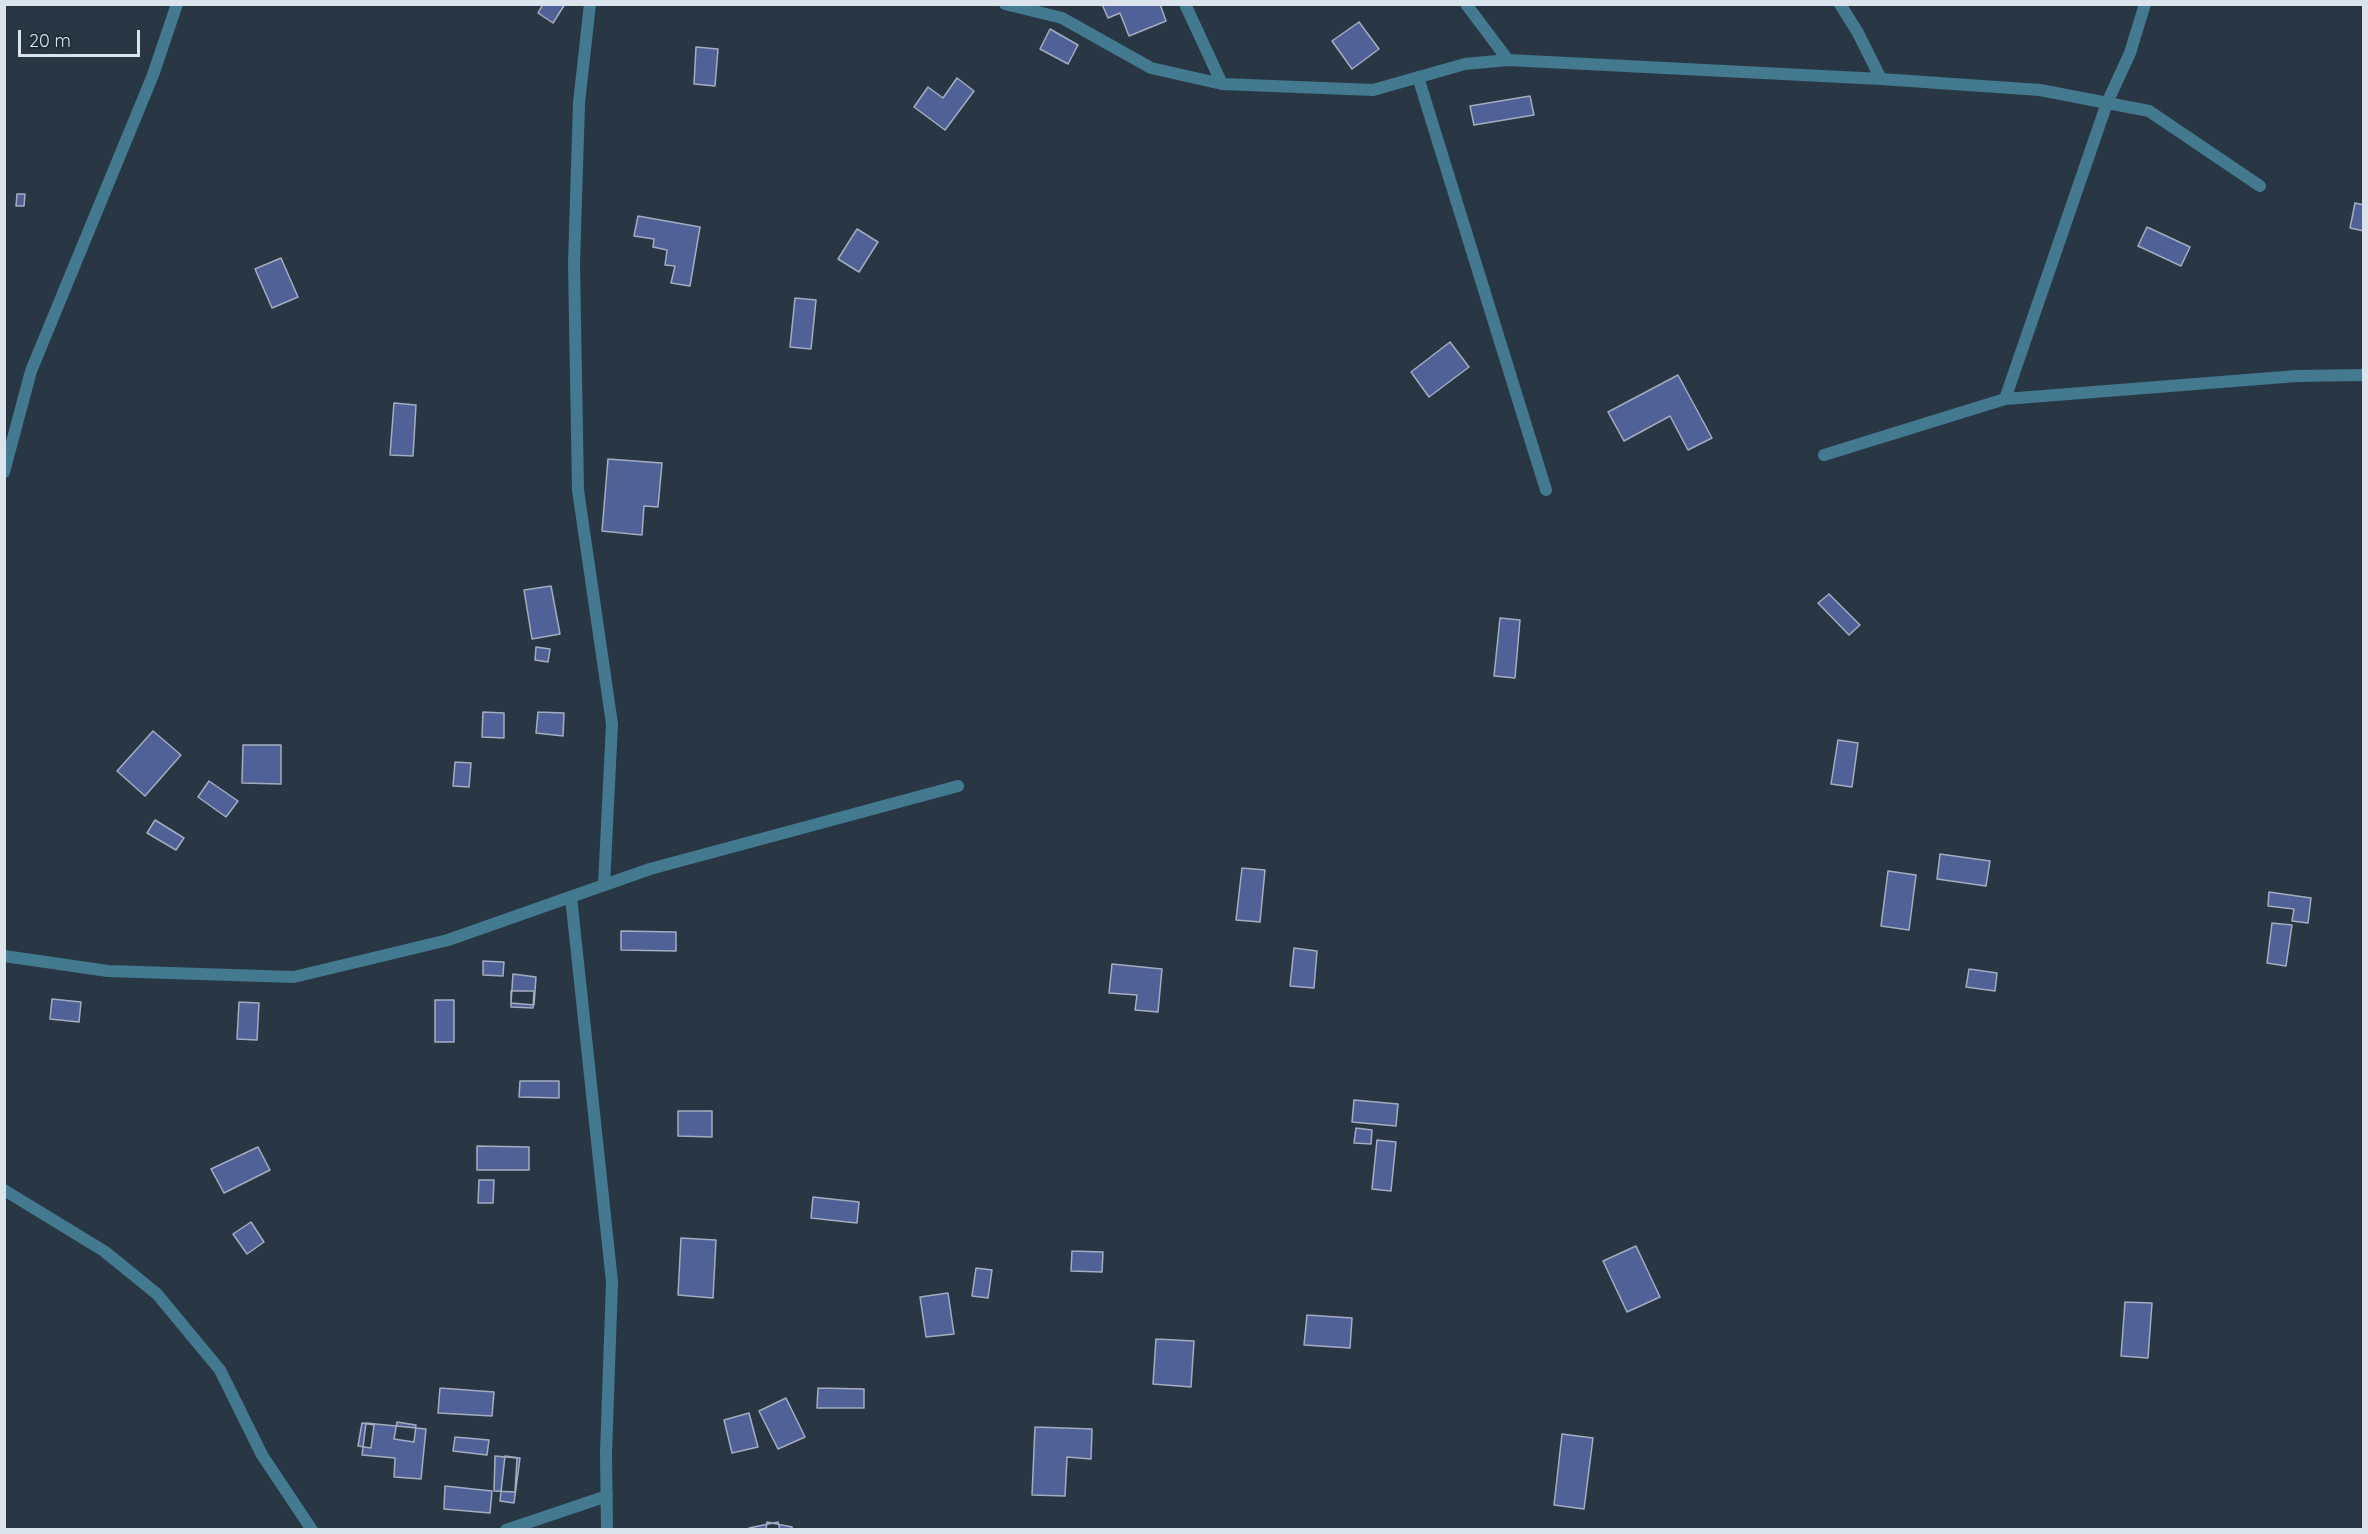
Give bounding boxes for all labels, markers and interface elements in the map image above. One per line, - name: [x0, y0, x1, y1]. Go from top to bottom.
- scale bar: [21, 18, 142, 56]
- text: 20 m: [29, 29, 71, 52]

